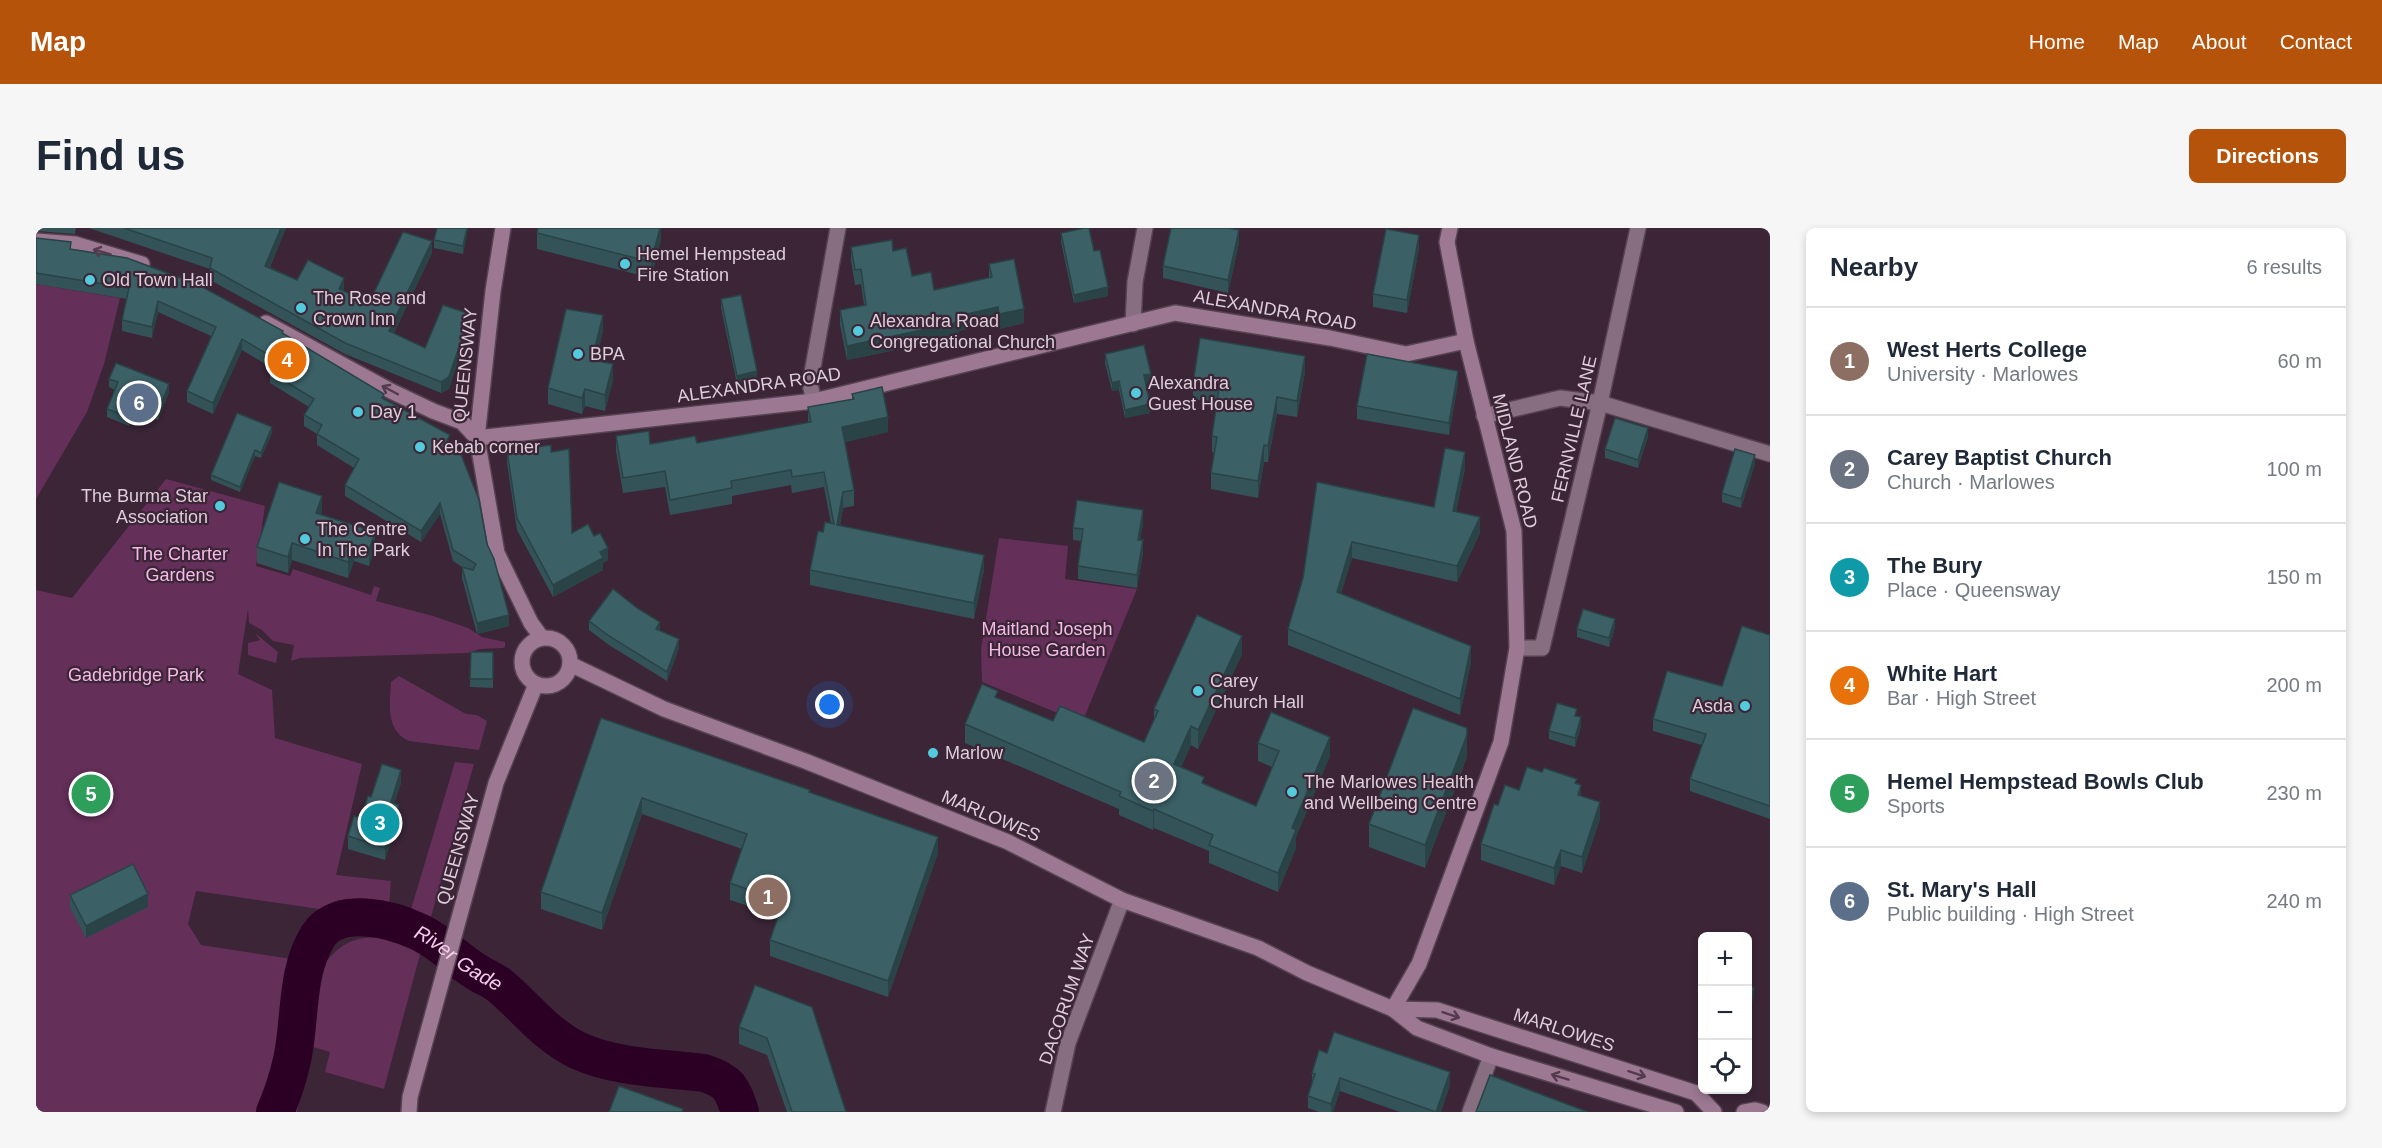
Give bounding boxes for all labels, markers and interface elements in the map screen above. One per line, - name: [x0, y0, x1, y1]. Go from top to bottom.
- text: Map: [30, 26, 86, 57]
- text: Home: [2029, 30, 2085, 53]
- text: Map: [2118, 30, 2159, 53]
- text: About: [2192, 30, 2247, 53]
- text: Contact: [2280, 30, 2352, 53]
- button: Directions: [2189, 129, 2346, 183]
- text: Find us: [36, 132, 185, 179]
- place label: Hemel Hempstead Fire Station: [637, 244, 786, 285]
- one-way arrow: [93, 245, 112, 257]
- text: Nearby: [1830, 252, 1918, 282]
- text: 6 results: [2246, 256, 2322, 278]
- marker: Hemel Hempstead Fire Station: [618, 257, 632, 271]
- place label: Old Town Hall: [102, 270, 213, 290]
- marker: Old Town Hall: [83, 273, 97, 287]
- street label: ALEXANDRA ROAD: [1192, 286, 1358, 334]
- place label: The Rose and Crown Inn: [313, 288, 426, 329]
- marker: The Rose and Crown Inn: [294, 301, 308, 315]
- street label: QUEENSWAY: [449, 307, 481, 423]
- place label: Alexandra Road Congregational Church: [870, 311, 1055, 352]
- marker: Alexandra Road Congregational Church: [851, 324, 865, 338]
- text: West Herts College: [1887, 337, 2087, 362]
- pin: 4: [268, 338, 306, 382]
- place label: BPA: [590, 344, 625, 364]
- marker: BPA: [571, 347, 585, 361]
- text: 1: [1844, 350, 1855, 372]
- text: 60 m: [2278, 350, 2322, 372]
- street label: FERNVILLE LANE: [1547, 354, 1601, 504]
- text: University · Marlowes: [1887, 363, 2078, 385]
- street label: ALEXANDRA ROAD: [676, 364, 842, 406]
- place label: Alexandra Guest House: [1148, 373, 1253, 414]
- pin: 6: [120, 380, 158, 426]
- one-way arrow: [381, 384, 399, 396]
- marker: Alexandra Guest House: [1129, 386, 1143, 400]
- street label: MIDLAND ROAD: [1489, 392, 1541, 530]
- place label: Day 1: [370, 402, 417, 422]
- marker: Day 1: [351, 405, 365, 419]
- place label: Kebab corner: [432, 437, 540, 457]
- marker: Kebab corner: [413, 440, 427, 454]
- text: Carey Baptist Church: [1887, 445, 2112, 470]
- text: 2: [1844, 458, 1855, 480]
- text: 100 m: [2266, 458, 2322, 480]
- text: Church · Marlowes: [1887, 471, 2055, 493]
- place label: The Burma Star Association: [81, 486, 208, 527]
- marker: The Burma Star Association: [213, 499, 227, 513]
- place label: The Centre In The Park: [317, 519, 411, 560]
- marker: The Centre In The Park: [298, 532, 312, 546]
- park label: The Charter Gardens: [132, 544, 228, 585]
- text: The Bury: [1887, 553, 1982, 578]
- text: 3: [1844, 566, 1855, 588]
- text: 150 m: [2266, 566, 2322, 588]
- text: Place · Queensway: [1887, 579, 2060, 601]
- park label: Maitland Joseph House Garden: [981, 619, 1113, 660]
- text: White Hart: [1887, 661, 1997, 686]
- park label: Gadebridge Park: [68, 665, 205, 685]
- place label: Carey Church Hall: [1210, 671, 1304, 712]
- text: 4: [1844, 674, 1855, 696]
- text: 200 m: [2266, 674, 2322, 696]
- marker: Carey Church Hall: [1191, 684, 1205, 698]
- text: Bar · High Street: [1887, 687, 2036, 709]
- your location: [815, 690, 844, 719]
- place label: Asda: [1692, 696, 1734, 716]
- marker: Asda: [1738, 699, 1752, 713]
- place label: Marlow: [945, 743, 1004, 763]
- marker: Marlow: [926, 746, 940, 760]
- pin: 2: [1134, 758, 1174, 804]
- text: Hemel Hempstead Bowls Club: [1887, 769, 2204, 794]
- pin: 5: [72, 772, 110, 816]
- place label: The Marlowes Health and Wellbeing Centre: [1304, 772, 1477, 813]
- text: 5: [1844, 782, 1855, 804]
- text: 230 m: [2266, 782, 2322, 804]
- marker: The Marlowes Health and Wellbeing Centre: [1285, 785, 1299, 799]
- street label: MARLOWES: [939, 786, 1043, 846]
- street label: QUEENSWAY: [433, 791, 483, 907]
- text: Sports: [1887, 795, 1945, 817]
- pin: 3: [360, 800, 400, 846]
- pin: 1: [748, 874, 788, 920]
- text: St. Mary's Hall: [1887, 877, 2037, 902]
- text: 6: [1844, 890, 1855, 912]
- text: 240 m: [2266, 890, 2322, 912]
- text: Public building · High Street: [1887, 903, 2134, 925]
- water label: River Gade: [411, 921, 506, 995]
- street label: DACORUM WAY: [1035, 931, 1099, 1067]
- map controls: [1698, 932, 1752, 1094]
- button: +: [1698, 932, 1752, 986]
- button: −: [1698, 986, 1752, 1040]
- street label: MARLOWES: [1511, 1004, 1617, 1056]
- one-way arrow: [1441, 1010, 1460, 1021]
- button: locate: [1698, 1040, 1752, 1094]
- one-way arrow: [1627, 1069, 1646, 1080]
- one-way arrow: [1551, 1071, 1570, 1082]

